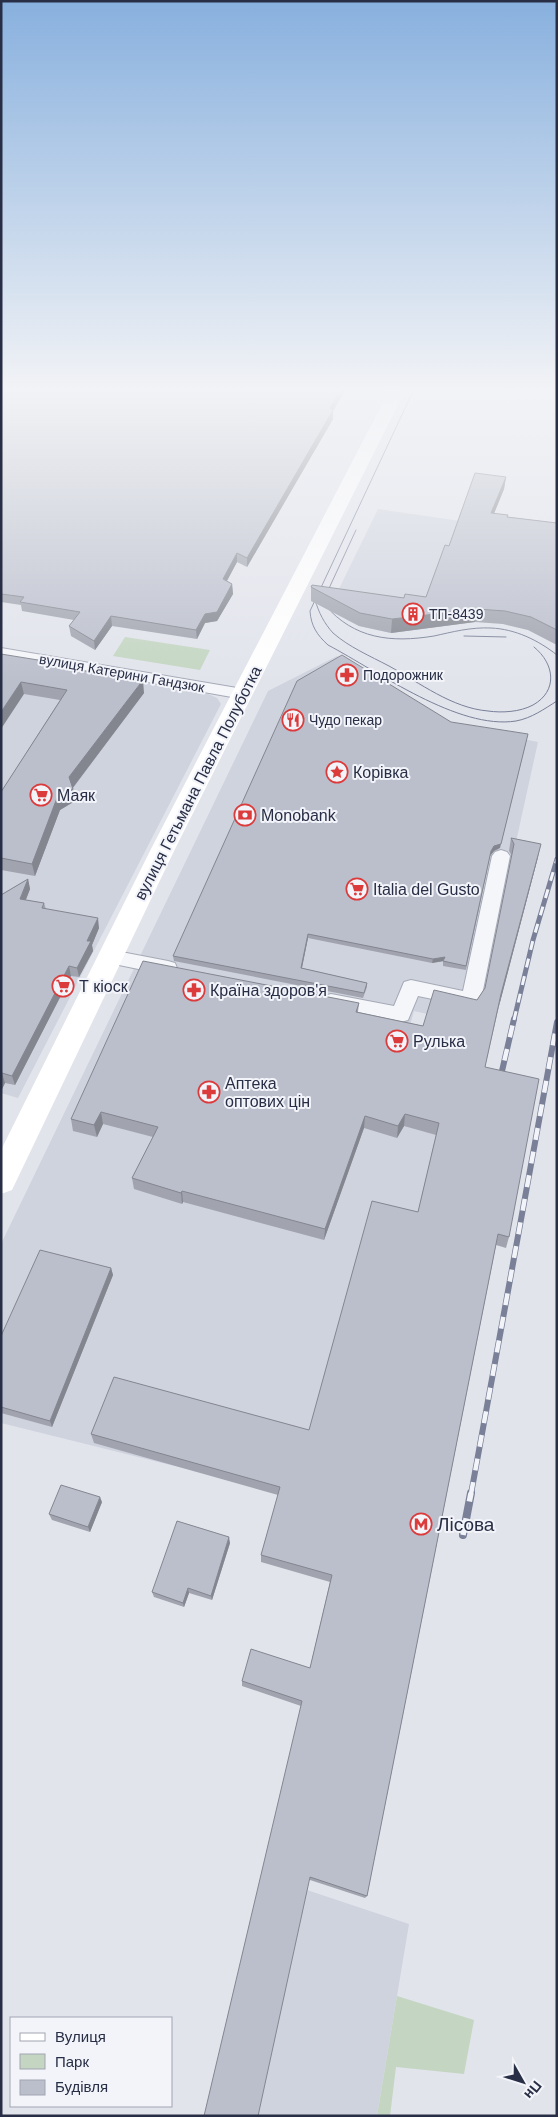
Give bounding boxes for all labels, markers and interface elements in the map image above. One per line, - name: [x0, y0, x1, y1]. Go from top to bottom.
- building icon: ТП-8439: [401, 602, 425, 626]
- place label: ТП-8439: [429, 606, 484, 622]
- street label: вулиця Катерини Гандзюк: [38, 651, 207, 696]
- street label: вулиця Гетьмана Павла Полуботка: [131, 663, 265, 903]
- pharmacy icon: Подорожник: [335, 663, 359, 687]
- place label: Подорожник: [363, 667, 444, 683]
- restaurant icon: Чудо пекар: [281, 708, 305, 732]
- place label: Чудо пекар: [309, 712, 382, 728]
- place icon: Корівка: [325, 760, 349, 784]
- place label: Корівка: [353, 764, 409, 781]
- supermarket icon: Маяк: [29, 783, 53, 807]
- place label: Маяк: [57, 787, 96, 804]
- bank icon: Monobank: [233, 803, 257, 827]
- place label: Monobank: [261, 807, 337, 824]
- supermarket icon: Italia del Gusto: [345, 877, 369, 901]
- place label: Italia del Gusto: [373, 881, 480, 898]
- supermarket icon: Т кіоск: [51, 974, 75, 998]
- place label: Т кіоск: [79, 978, 129, 995]
- pharmacy icon: Країна здоров'я: [182, 978, 206, 1002]
- place label: Країна здоров'я: [210, 982, 327, 999]
- supermarket icon: Рулька: [385, 1029, 409, 1053]
- place label: Рулька: [413, 1033, 465, 1050]
- place label: Аптека оптових цін: [225, 1075, 310, 1110]
- pharmacy icon: Аптека оптових цін: [197, 1080, 221, 1104]
- metro station icon: Лісова: [409, 1512, 433, 1536]
- place label: Лісова: [437, 1514, 495, 1535]
- legend: [10, 2017, 172, 2107]
- text: Вулиця: [55, 2028, 106, 2045]
- text: Парк: [55, 2053, 89, 2070]
- north arrow: [498, 2057, 548, 2107]
- text: Будівля: [55, 2078, 108, 2095]
- text: Пн: [521, 2078, 545, 2102]

